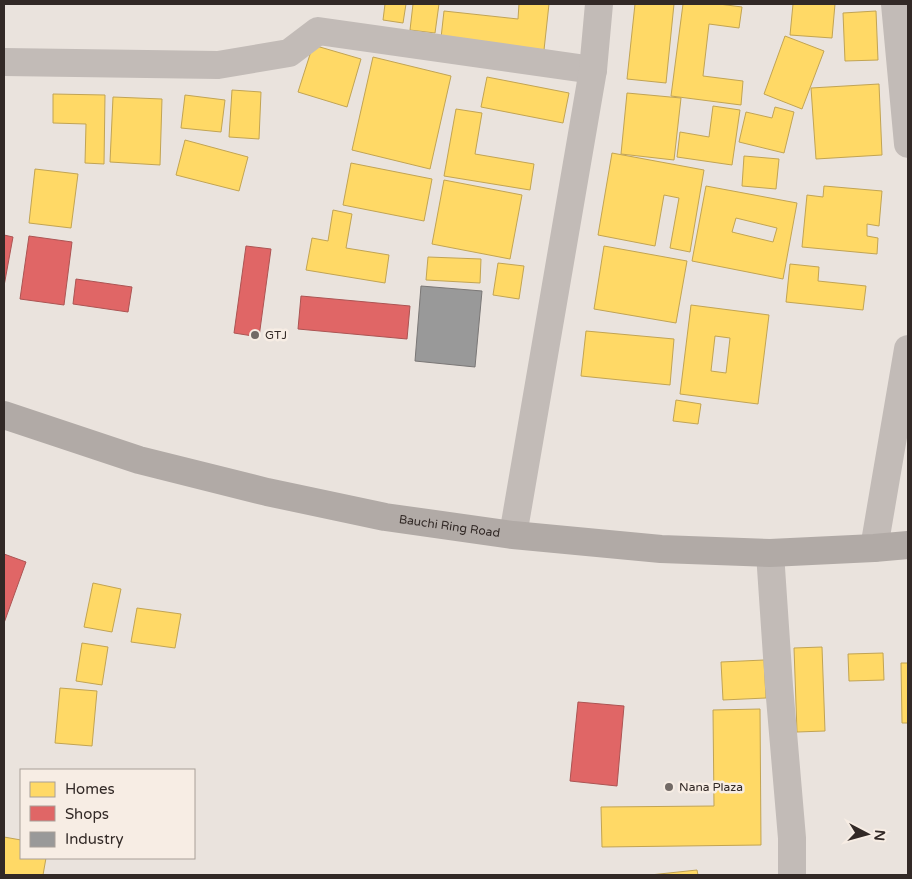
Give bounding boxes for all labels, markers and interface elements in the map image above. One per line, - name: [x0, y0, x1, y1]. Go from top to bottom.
- place label: GTJ: [265, 328, 287, 342]
- marker: GTJ: [249, 329, 261, 341]
- street label: Bauchi Ring Road: [398, 512, 501, 540]
- legend: [20, 769, 195, 859]
- text: Homes: [65, 780, 115, 798]
- place label: Nana Plaza: [679, 780, 743, 794]
- marker: Nana Plaza: [663, 781, 675, 793]
- text: Shops: [65, 805, 109, 823]
- north arrow: [842, 809, 892, 859]
- text: N: [870, 829, 888, 842]
- text: Industry: [65, 830, 124, 848]

